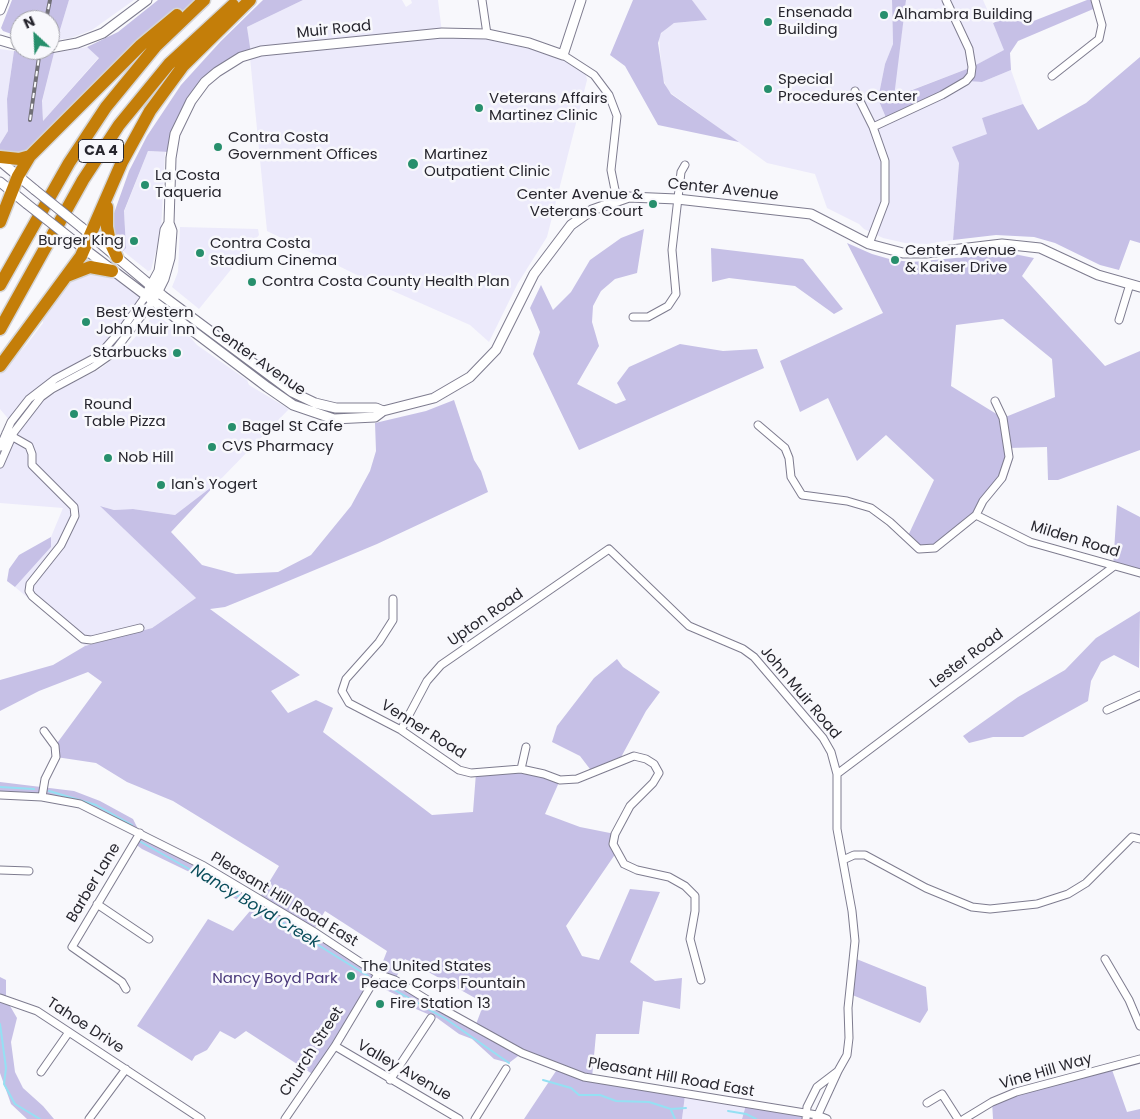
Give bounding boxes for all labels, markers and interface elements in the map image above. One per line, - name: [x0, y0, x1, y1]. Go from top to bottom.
- place label: Ensenada Building: [778, 4, 852, 39]
- place label: Alhambra Building: [894, 6, 1033, 24]
- marker: Alhambra Building: [878, 9, 890, 21]
- north arrow: [10, 10, 60, 60]
- text: N: [20, 11, 38, 34]
- marker: Ensenada Building: [762, 16, 774, 28]
- street label: Muir Road: [296, 17, 372, 43]
- place label: Special Procedures Center: [778, 71, 918, 106]
- marker: Special Procedures Center: [762, 83, 774, 95]
- place label: Veterans Affairs Martinez Clinic: [489, 90, 608, 125]
- marker: Veterans Affairs Martinez Clinic: [473, 102, 485, 114]
- place label: Contra Costa Government Offices: [228, 129, 378, 164]
- road number: CA 4: [78, 140, 124, 162]
- marker: Contra Costa Government Offices: [212, 141, 224, 153]
- place label: Martinez Outpatient Clinic: [424, 146, 550, 181]
- marker: Martinez Outpatient Clinic: [406, 157, 420, 171]
- place label: La Costa Taqueria: [155, 167, 222, 202]
- street label: Center Avenue: [667, 175, 779, 205]
- marker: La Costa Taqueria: [139, 179, 151, 191]
- place label: Center Avenue & Veterans Court: [517, 186, 643, 221]
- marker: Center Avenue & Veterans Court: [647, 198, 659, 210]
- place label: Burger King: [38, 232, 124, 250]
- marker: Burger King: [128, 235, 140, 247]
- place label: Contra Costa Stadium Cinema: [210, 235, 337, 270]
- place label: Center Avenue & Kaiser Drive: [905, 242, 1016, 277]
- marker: Contra Costa Stadium Cinema: [194, 247, 206, 259]
- marker: Center Avenue & Kaiser Drive: [889, 254, 901, 266]
- place label: Contra Costa County Health Plan: [262, 273, 510, 291]
- marker: Contra Costa County Health Plan: [246, 276, 258, 288]
- place label: Best Western John Muir Inn: [96, 304, 195, 339]
- marker: Best Western John Muir Inn: [80, 316, 92, 328]
- street label: Center Avenue: [207, 322, 309, 400]
- place label: Starbucks: [93, 344, 167, 362]
- marker: Starbucks: [171, 347, 183, 359]
- place label: Round Table Pizza: [84, 396, 166, 431]
- marker: Round Table Pizza: [68, 408, 80, 420]
- place label: Bagel St Cafe: [242, 418, 343, 436]
- marker: Bagel St Cafe: [226, 421, 238, 433]
- place label: CVS Pharmacy: [222, 438, 334, 456]
- marker: CVS Pharmacy: [206, 441, 218, 453]
- place label: Nob Hill: [118, 449, 174, 467]
- marker: Nob Hill: [102, 452, 114, 464]
- place label: Ian's Yogert: [171, 476, 258, 494]
- marker: Ian's Yogert: [155, 479, 167, 491]
- street label: Milden Road: [1028, 518, 1122, 562]
- street label: Upton Road: [445, 585, 527, 651]
- street label: Lester Road: [927, 626, 1007, 692]
- street label: John Muir Road: [756, 643, 844, 743]
- street label: Venner Road: [377, 697, 469, 763]
- street label: Barber Lane: [63, 840, 125, 926]
- street label: Pleasant Hill Road East: [207, 849, 361, 951]
- water label: Nancy Boyd Creek: [187, 861, 323, 953]
- place label: The United States Peace Corps Fountain: [361, 958, 526, 993]
- park label: Nancy Boyd Park: [212, 970, 338, 988]
- marker: The United States Peace Corps Fountain: [345, 970, 357, 982]
- street label: Tahoe Drive: [43, 994, 127, 1058]
- place label: Fire Station 13: [390, 995, 491, 1013]
- marker: Fire Station 13: [374, 998, 386, 1010]
- street label: Church Street: [276, 1004, 348, 1100]
- street label: Valley Avenue: [354, 1037, 454, 1105]
- street label: Vine Hill Way: [998, 1050, 1094, 1094]
- street label: Pleasant Hill Road East: [586, 1055, 756, 1101]

